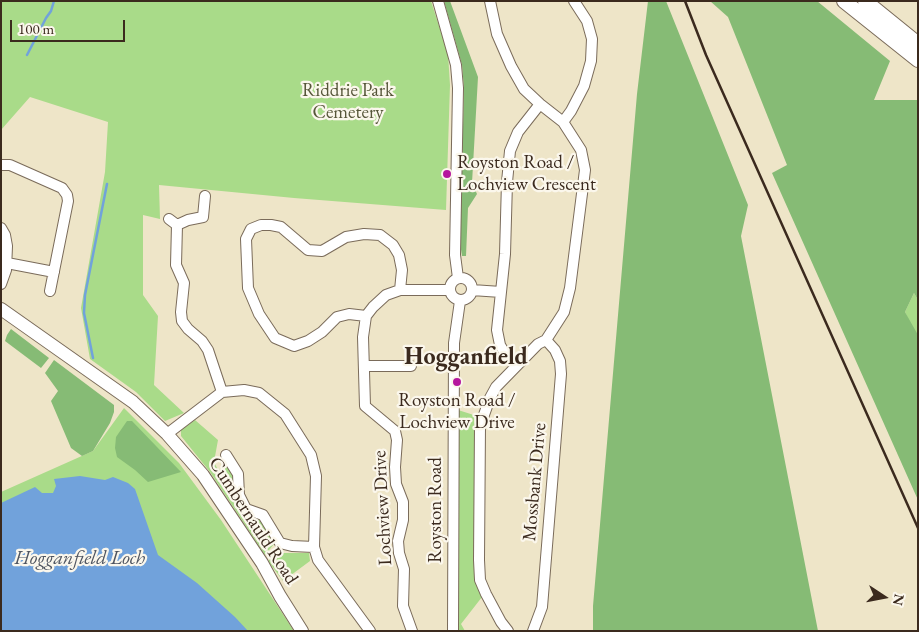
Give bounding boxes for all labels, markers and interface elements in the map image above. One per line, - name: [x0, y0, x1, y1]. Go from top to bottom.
- scale bar: [12, 10, 128, 42]
- text: 100 m: [18, 19, 54, 38]
- park label: Riddrie Park Cemetery: [302, 80, 394, 124]
- place label: Royston Road / Lochview Crescent: [457, 152, 596, 196]
- marker: Royston Road / Lochview Crescent: [441, 168, 453, 180]
- district label: Hogganfield: [404, 343, 528, 371]
- marker: Royston Road / Lochview Drive: [451, 376, 463, 388]
- place label: Royston Road / Lochview Drive: [398, 390, 516, 434]
- street label: Mossbank Drive: [518, 422, 552, 542]
- street label: Lochview Drive: [369, 450, 397, 566]
- street label: Cumbernauld Road: [203, 453, 303, 589]
- street label: Royston Road: [425, 457, 447, 563]
- water label: Hogganfield Loch: [15, 547, 145, 571]
- north arrow: [859, 572, 909, 622]
- text: N: [889, 593, 909, 607]

